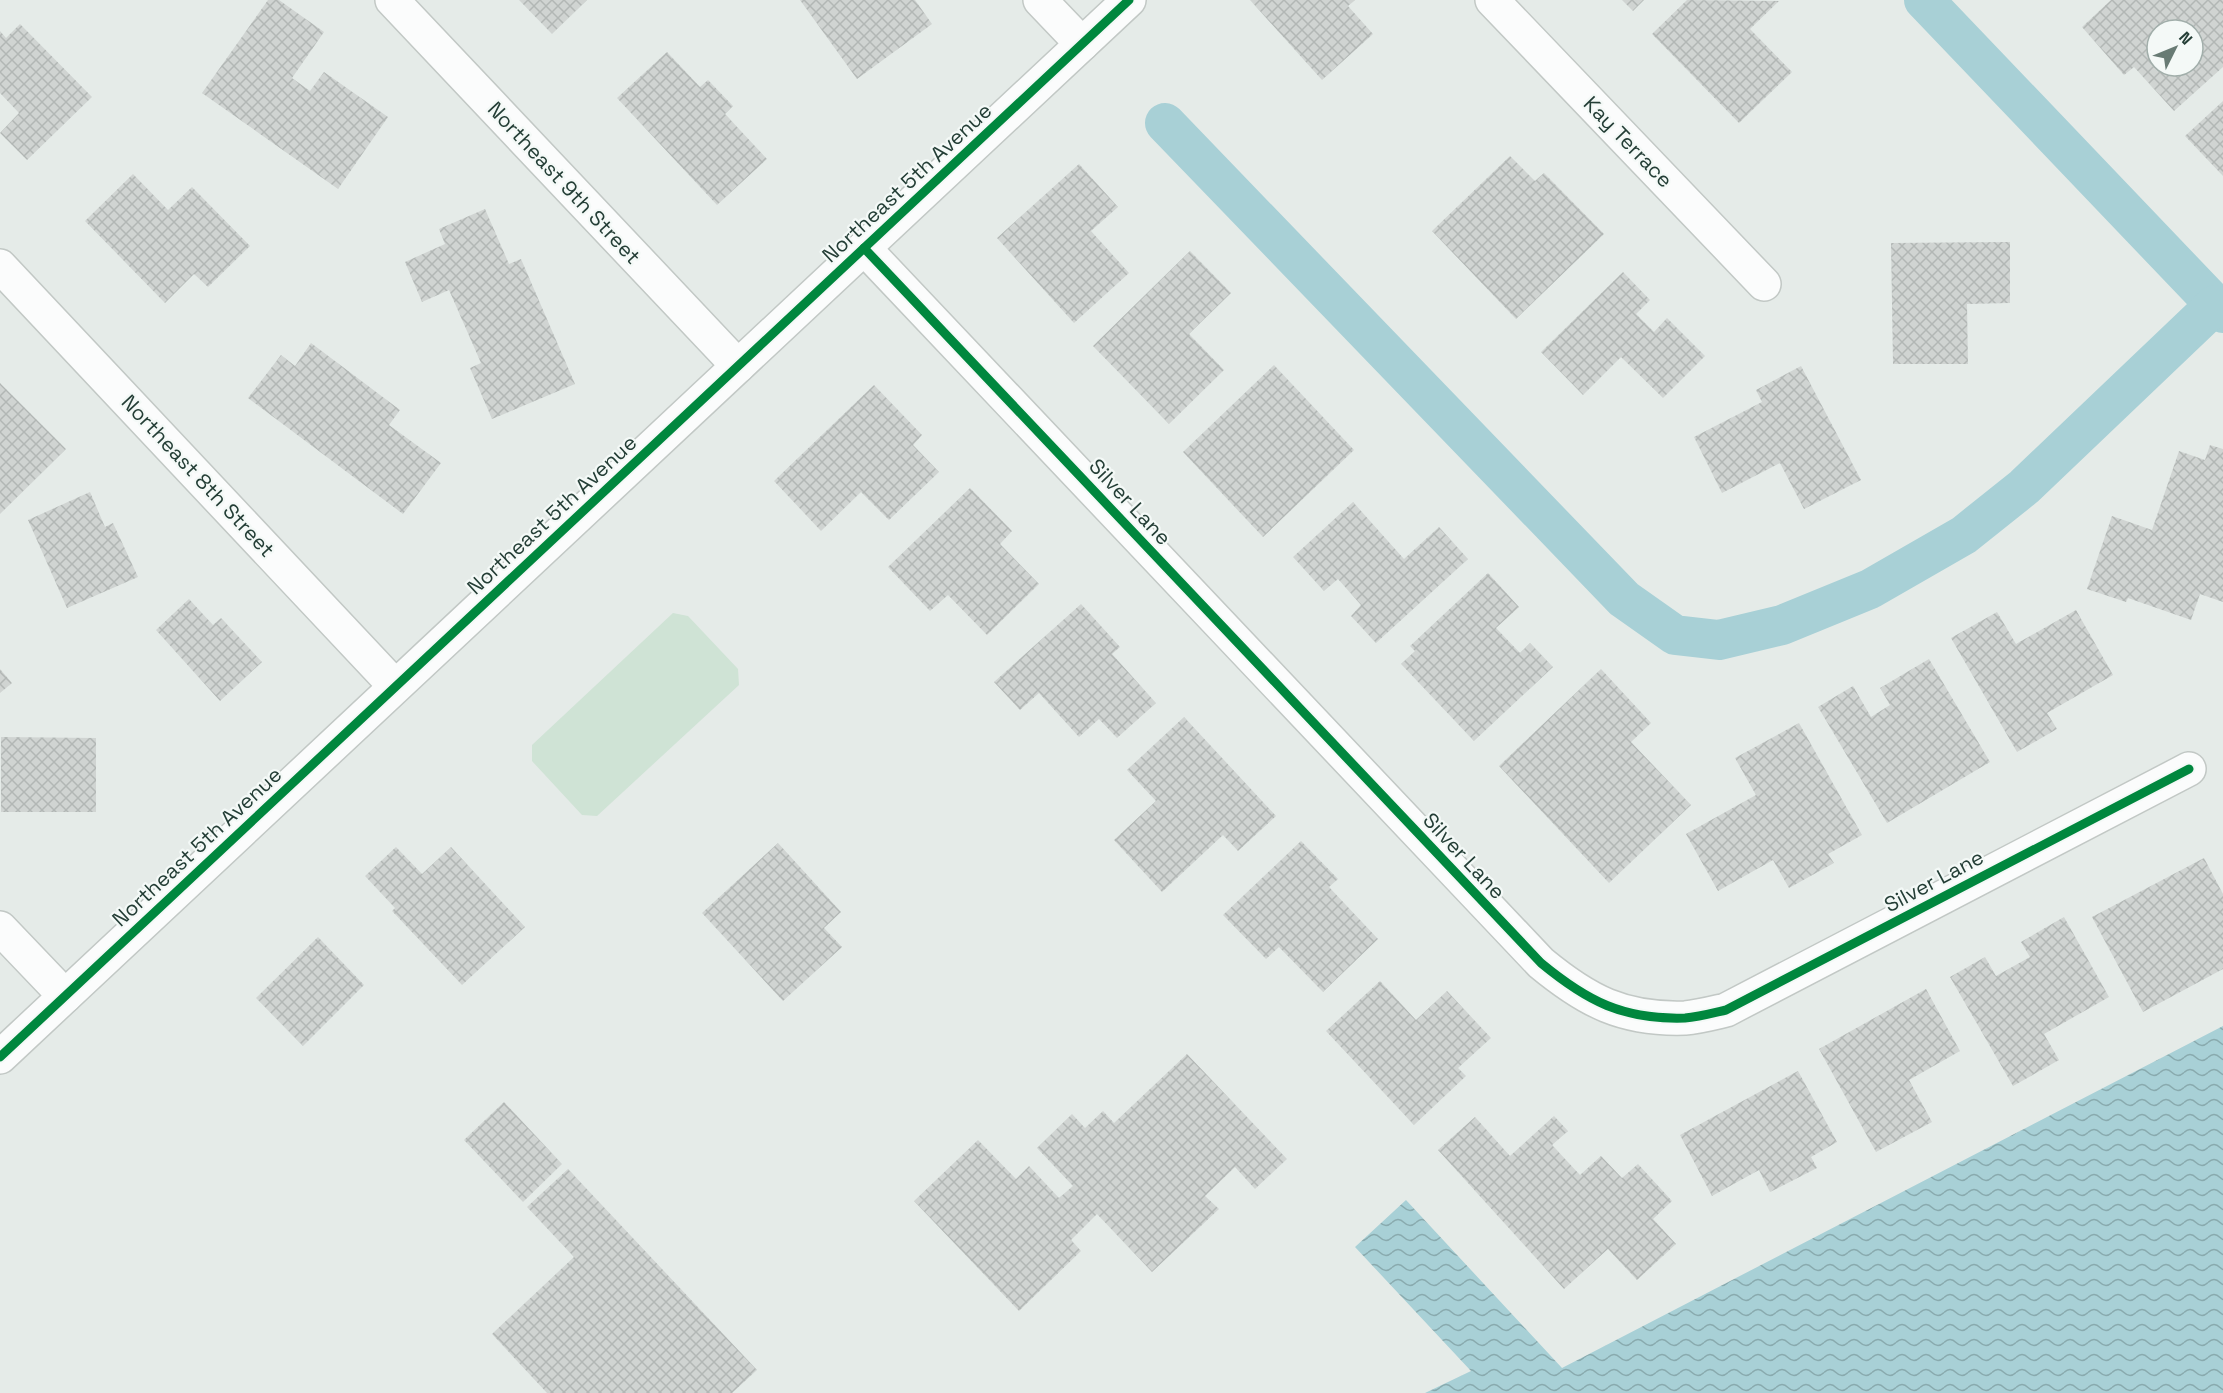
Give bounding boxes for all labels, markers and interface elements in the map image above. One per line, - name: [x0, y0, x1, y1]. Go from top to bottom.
- north arrow: [2145, 18, 2205, 78]
- text: N: [2174, 27, 2197, 49]
- street label: Kay Terrace: [1578, 90, 1679, 193]
- street label: Northeast 9th Street: [482, 96, 647, 270]
- street label: Northeast 5th Avenue: [816, 97, 997, 268]
- street label: Northeast 8th Street: [116, 389, 281, 563]
- street label: Northeast 5th Avenue: [461, 429, 642, 600]
- street label: Silver Lane: [1083, 453, 1177, 551]
- street label: Northeast 5th Avenue: [106, 761, 287, 932]
- street label: Silver Lane: [1417, 807, 1511, 905]
- street label: Silver Lane: [1879, 843, 1988, 918]

